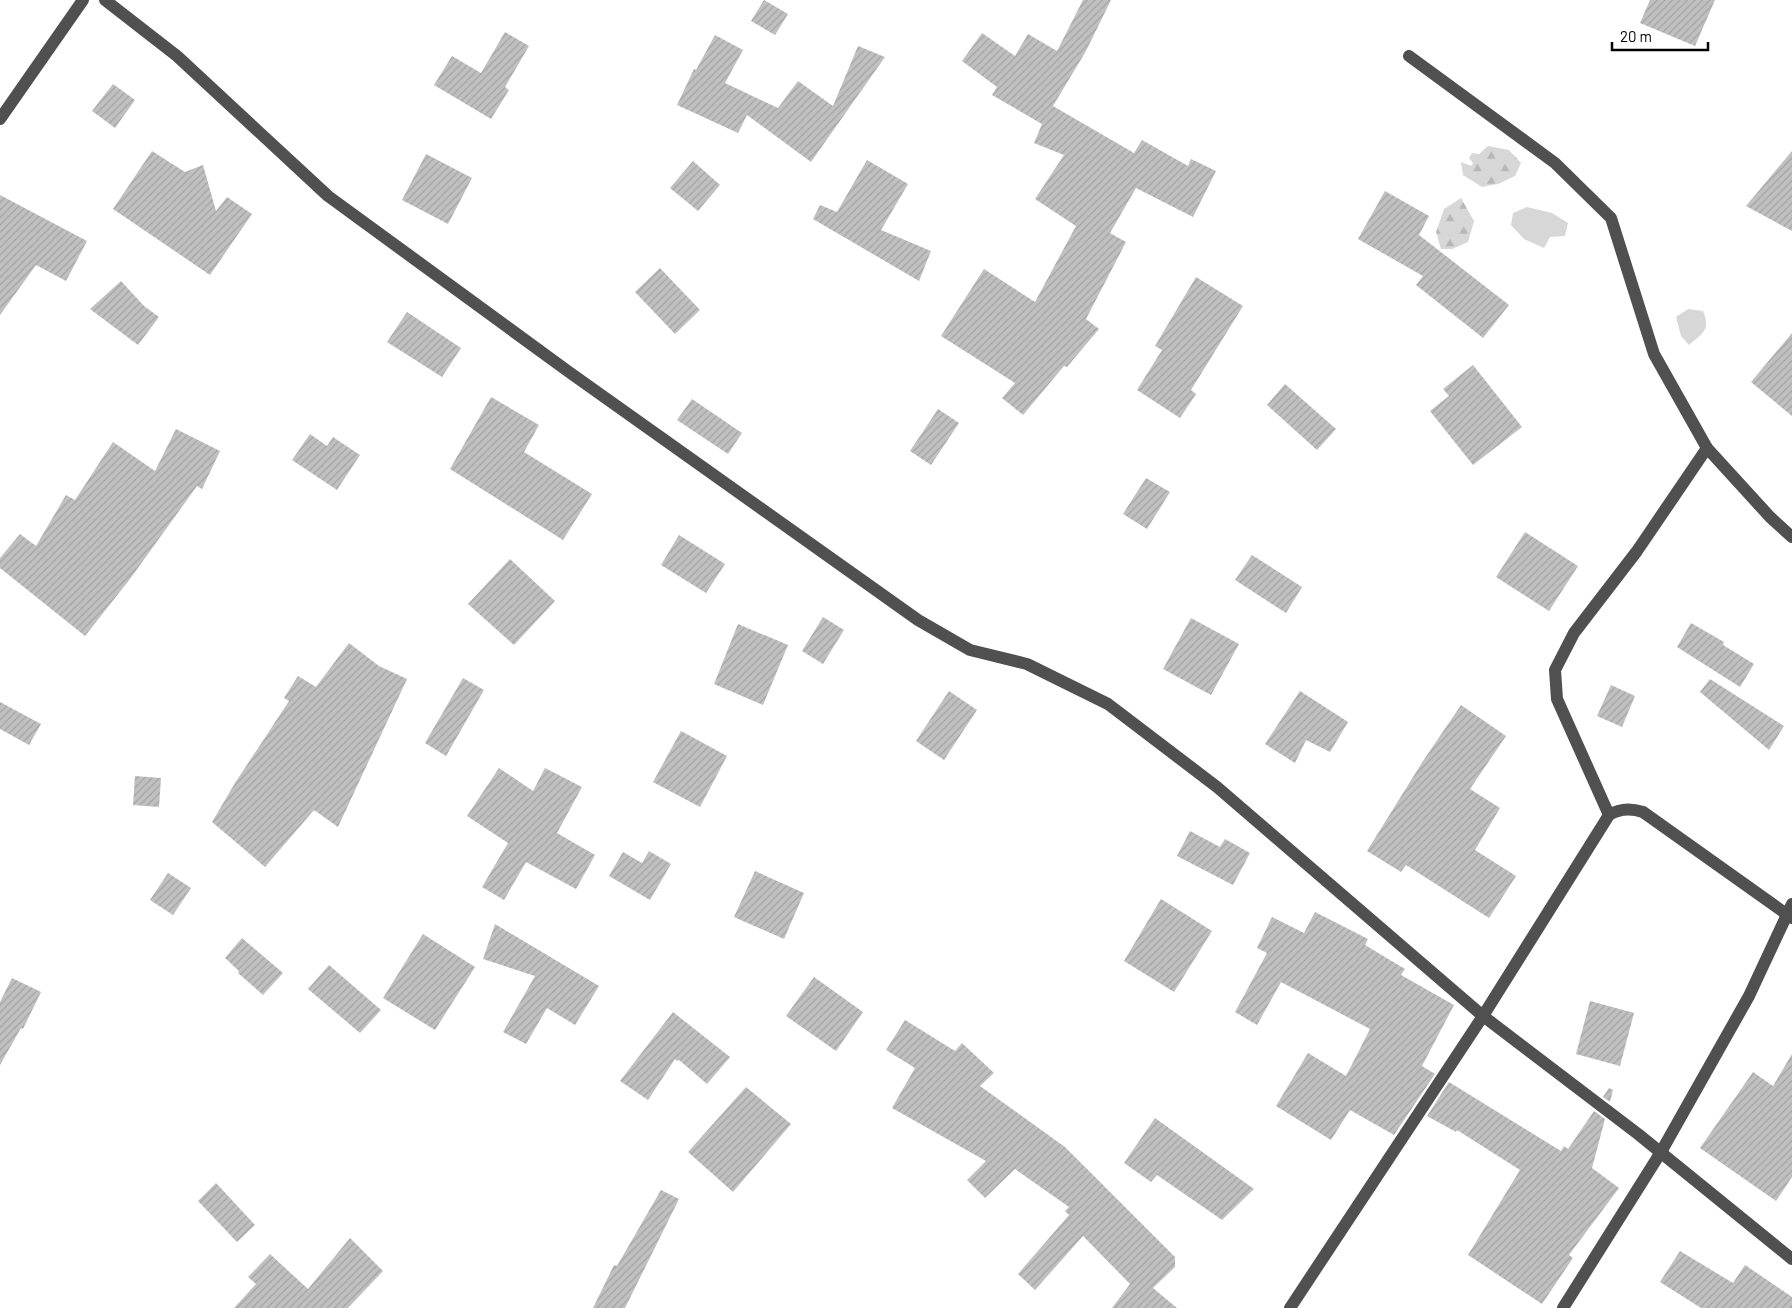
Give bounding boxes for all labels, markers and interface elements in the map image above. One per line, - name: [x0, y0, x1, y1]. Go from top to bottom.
- scale bar: [1612, 20, 1708, 52]
- text: 20 m: [1620, 27, 1652, 45]

